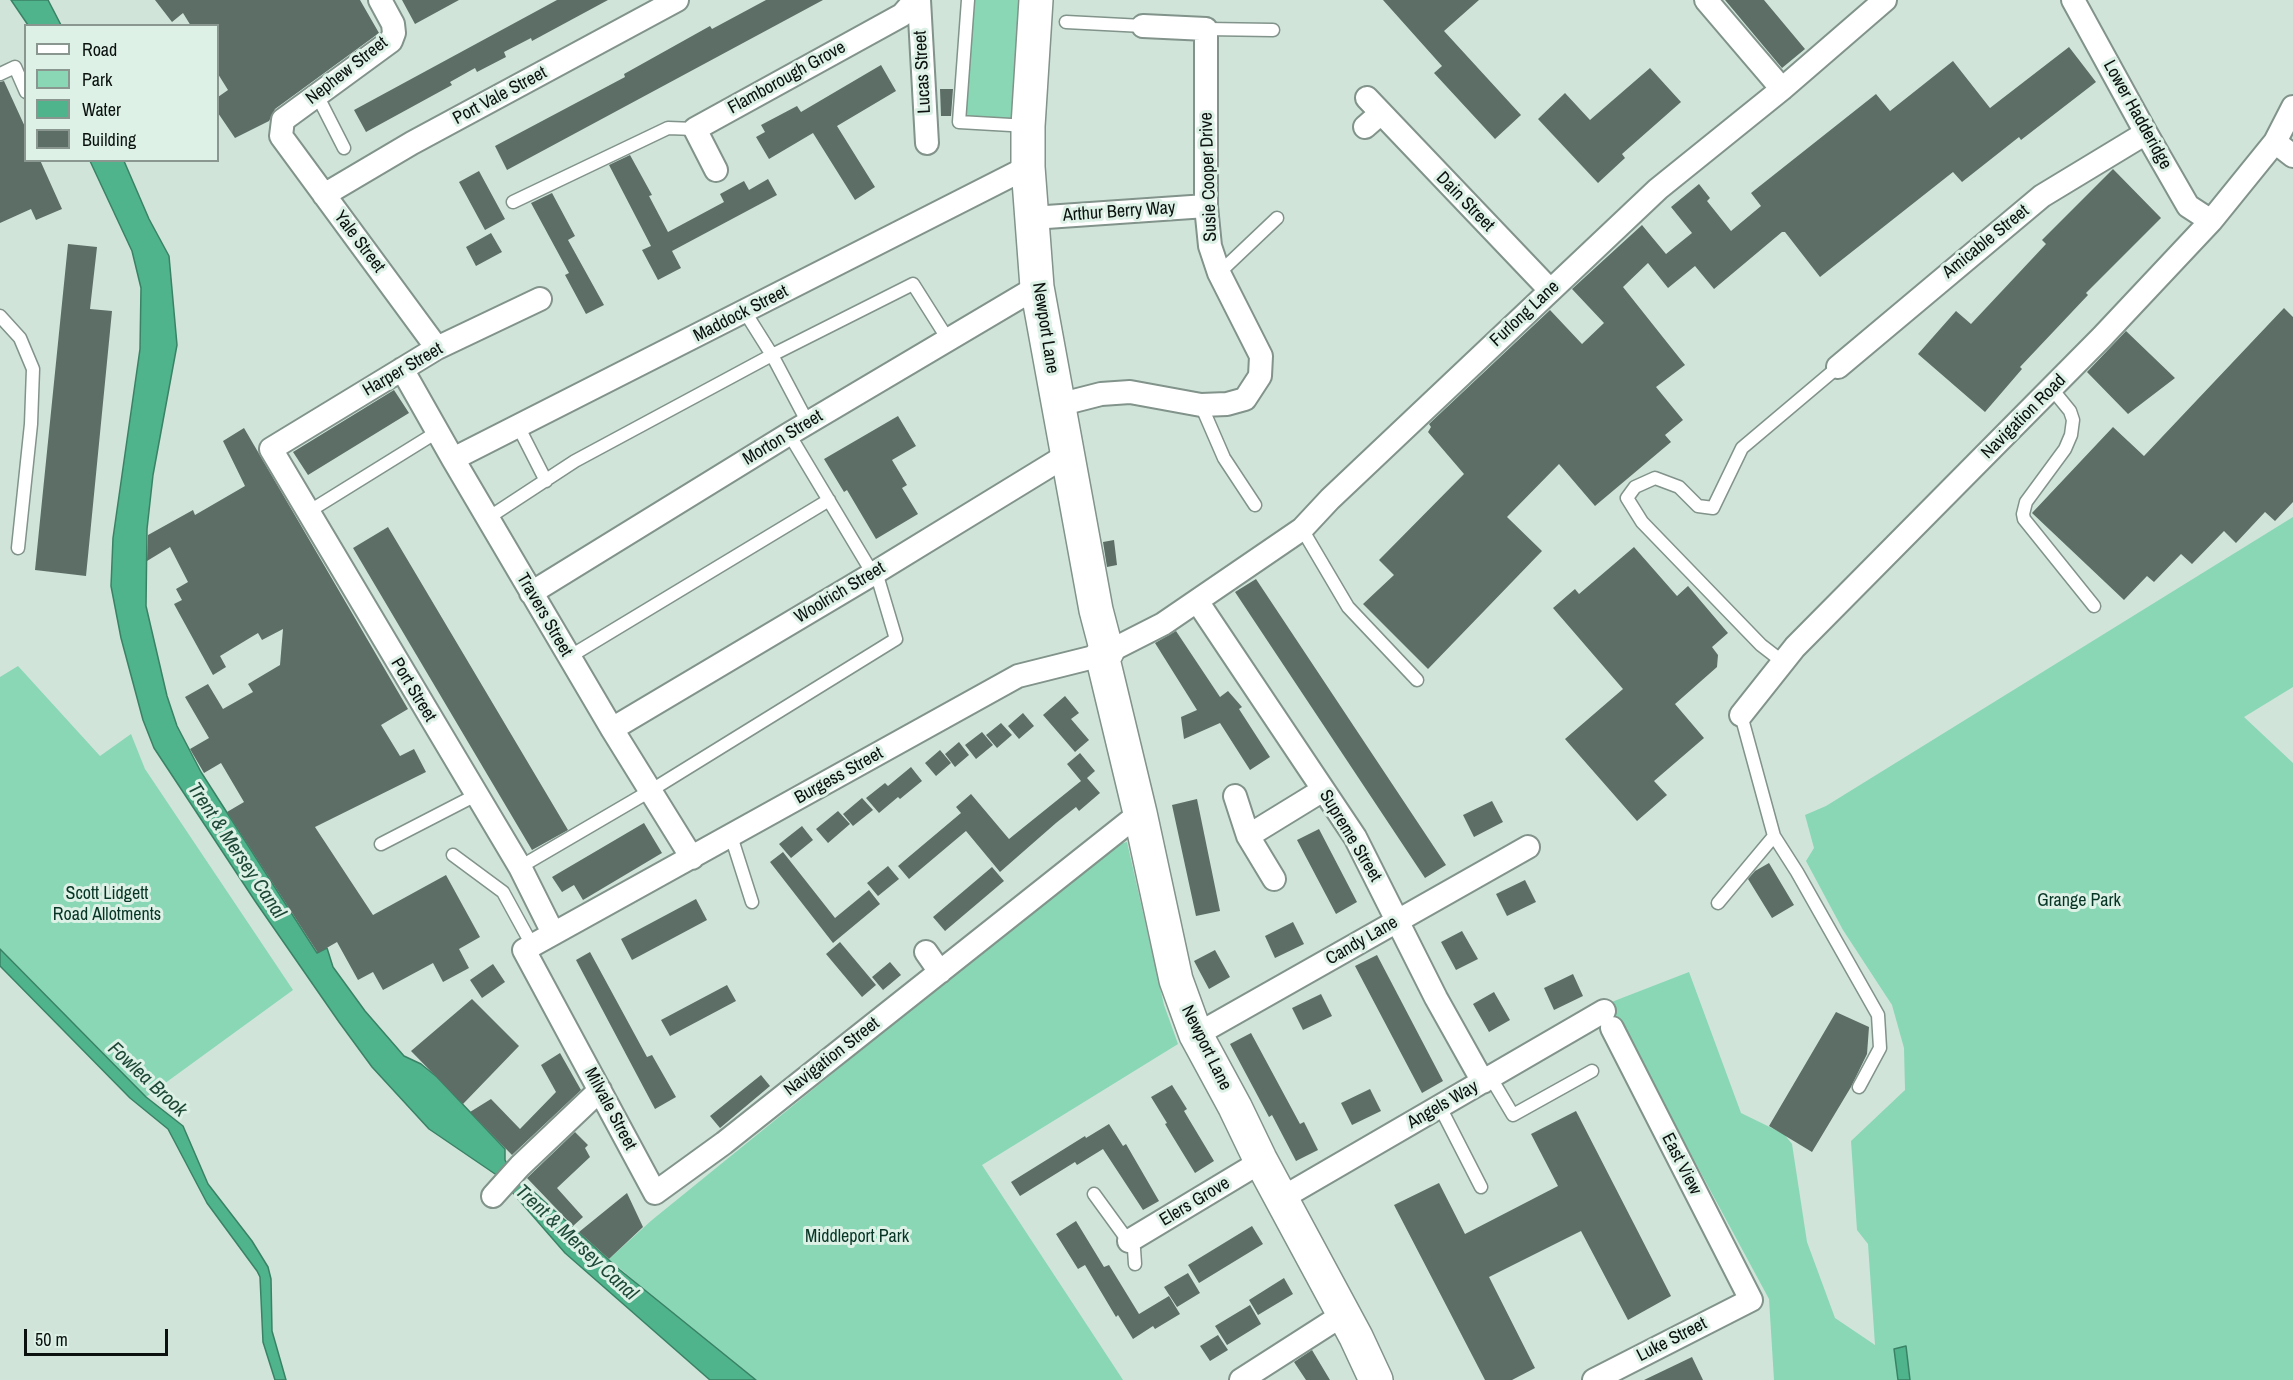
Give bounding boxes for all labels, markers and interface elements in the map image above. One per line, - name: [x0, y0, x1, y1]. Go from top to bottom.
- legend: [24, 24, 219, 162]
- street label: Lucas Street: [910, 30, 936, 114]
- street label: Nephew Street: [302, 32, 392, 110]
- text: Road: [82, 37, 117, 62]
- street label: Flamborough Grove: [724, 37, 850, 119]
- street label: Lower Hadderidge: [2098, 57, 2176, 173]
- street label: Port Vale Street: [449, 62, 551, 130]
- text: Park: [82, 67, 112, 92]
- text: Water: [82, 97, 121, 122]
- street label: Susie Cooper Drive: [1196, 112, 1222, 242]
- text: Building: [82, 127, 136, 152]
- street label: Dain Street: [1431, 168, 1499, 236]
- street label: Arthur Berry Way: [1062, 197, 1176, 227]
- street label: Amicable Street: [1938, 201, 2034, 283]
- street label: Yale Street: [329, 207, 389, 277]
- street label: Furlong Lane: [1486, 276, 1564, 352]
- street label: Maddock Street: [690, 281, 792, 347]
- street label: Newport Lane: [1027, 281, 1063, 375]
- street label: Harper Street: [359, 338, 447, 402]
- street label: Navigation Road: [1977, 370, 2071, 464]
- street label: Morton Street: [739, 406, 827, 470]
- street label: Woolrich Street: [791, 558, 889, 628]
- street label: Travers Street: [511, 569, 577, 661]
- street label: Port Street: [386, 654, 440, 726]
- street label: Burgess Street: [791, 743, 887, 809]
- water label: Trent & Mersey Canal: [182, 778, 290, 924]
- street label: Supreme Street: [1314, 786, 1386, 886]
- park label: Scott Lidgett Road Allotments: [53, 883, 161, 926]
- park label: Grange Park: [2037, 890, 2121, 912]
- street label: Candy Lane: [1322, 912, 1402, 970]
- street label: Newport Lane: [1176, 1002, 1236, 1094]
- street label: Navigation Street: [780, 1013, 884, 1101]
- water label: Fowlea Brook: [102, 1037, 192, 1123]
- street label: Milvale Street: [579, 1064, 641, 1154]
- street label: Angels Way: [1404, 1076, 1482, 1134]
- street label: East View: [1656, 1130, 1706, 1198]
- street label: Elers Grove: [1156, 1173, 1234, 1231]
- water label: Trent & Mersey Canal: [510, 1180, 642, 1306]
- park label: Middleport Park: [805, 1226, 909, 1248]
- street label: Luke Street: [1633, 1313, 1711, 1367]
- scale bar: [27, 1317, 171, 1355]
- text: 50 m: [35, 1327, 68, 1352]

